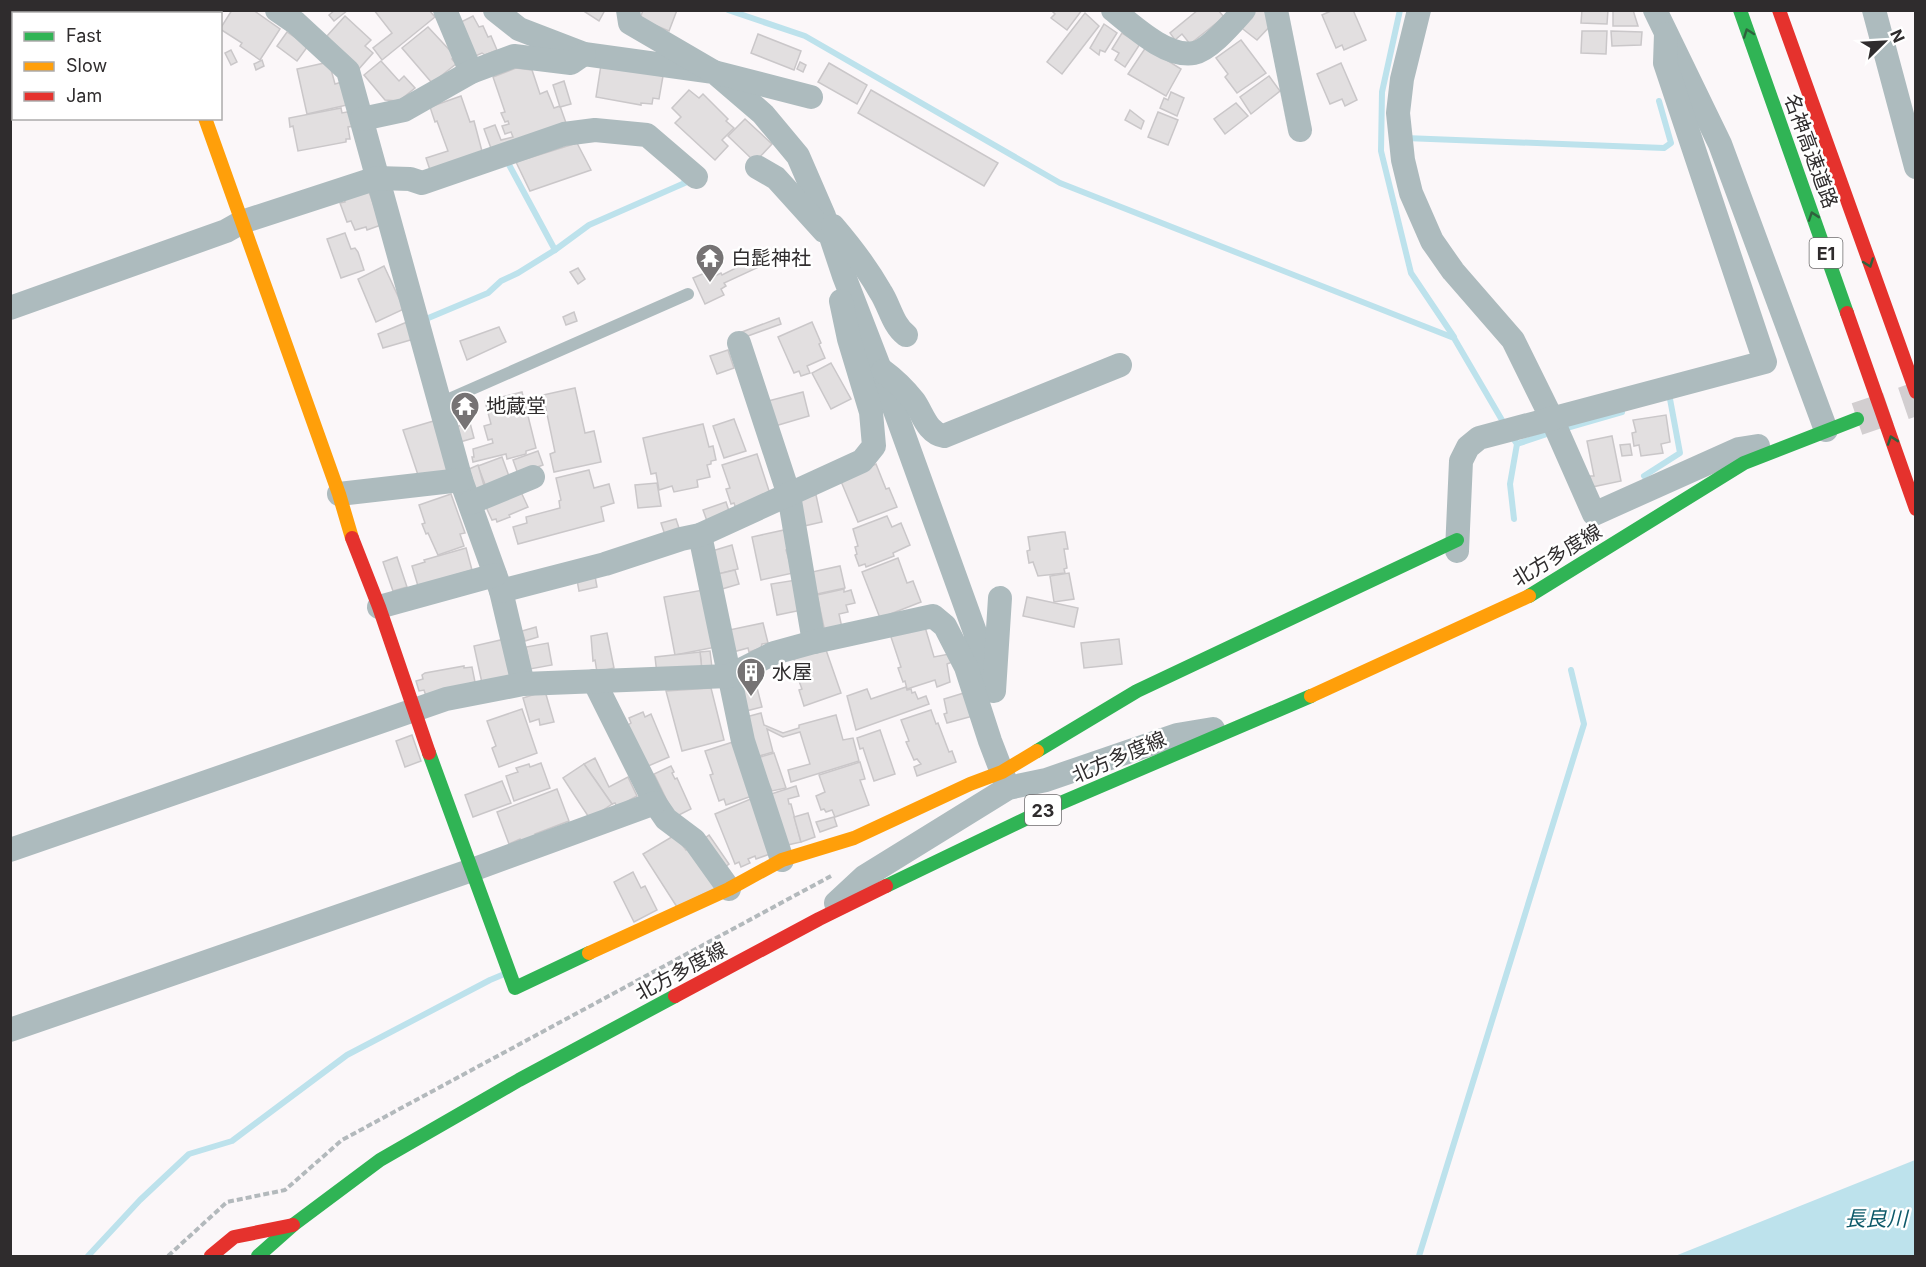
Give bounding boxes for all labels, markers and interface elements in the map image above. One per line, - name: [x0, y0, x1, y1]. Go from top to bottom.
- legend: [12, 12, 222, 120]
- north arrow: [1854, 12, 1914, 72]
- text: Fast: [66, 25, 102, 46]
- text: N: [1886, 26, 1909, 46]
- one-way arrow: [1743, 28, 1756, 39]
- text: Slow: [66, 55, 107, 76]
- text: Jam: [66, 85, 102, 106]
- street label: 名神高速道路: [1779, 91, 1843, 211]
- one-way arrow: [1808, 212, 1821, 222]
- road number: E1: [1810, 238, 1842, 268]
- temple icon: 白髭神社: [694, 242, 726, 284]
- place label: 白髭神社: [731, 246, 811, 270]
- one-way arrow: [1862, 257, 1875, 268]
- temple icon: 地蔵堂: [449, 390, 481, 432]
- place label: 地蔵堂: [486, 394, 546, 418]
- one-way arrow: [1886, 435, 1899, 446]
- street label: 北方多度線: [1508, 519, 1606, 591]
- building icon: 水屋: [735, 656, 767, 698]
- place label: 水屋: [772, 660, 812, 684]
- street label: 北方多度線: [1068, 726, 1170, 788]
- road number: 23: [1025, 795, 1061, 825]
- street label: 北方多度線: [631, 937, 731, 1005]
- water label: 長良川: [1845, 1206, 1909, 1231]

